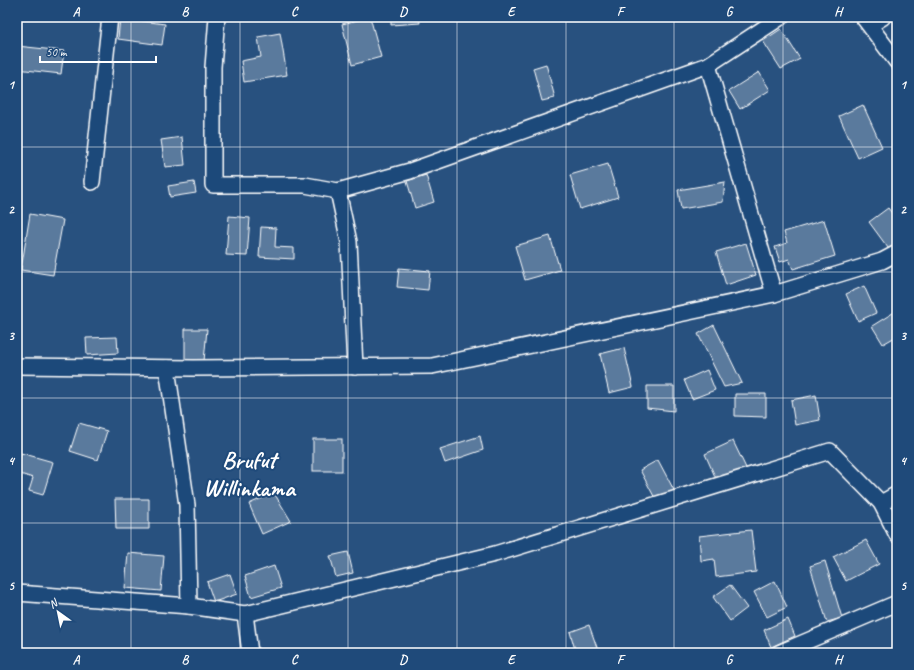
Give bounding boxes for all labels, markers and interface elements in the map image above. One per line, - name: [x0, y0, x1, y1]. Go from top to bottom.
- text: A: [73, 4, 81, 20]
- text: B: [182, 4, 190, 20]
- text: C: [291, 4, 299, 20]
- text: D: [399, 4, 408, 20]
- text: E: [508, 4, 517, 20]
- text: F: [617, 4, 626, 20]
- text: G: [726, 4, 734, 20]
- text: H: [834, 4, 844, 20]
- scale bar: [40, 38, 156, 64]
- text: 50 m: [46, 44, 68, 60]
- text: 1: [8, 77, 16, 93]
- text: 1: [900, 77, 908, 93]
- text: 2: [8, 202, 15, 218]
- text: 2: [900, 202, 907, 218]
- text: 3: [8, 328, 15, 344]
- text: 3: [900, 328, 907, 344]
- district label: Brufut Willinkama: [203, 445, 297, 503]
- text: 4: [8, 453, 16, 469]
- text: 4: [900, 453, 908, 469]
- text: 5: [8, 578, 15, 594]
- text: 5: [900, 578, 907, 594]
- north arrow: [38, 592, 78, 632]
- text: N: [46, 595, 61, 611]
- text: A: [73, 652, 81, 668]
- text: B: [182, 652, 190, 668]
- text: C: [291, 652, 299, 668]
- text: D: [399, 652, 408, 668]
- text: E: [508, 652, 517, 668]
- text: F: [617, 652, 626, 668]
- text: G: [726, 652, 734, 668]
- text: H: [834, 652, 844, 668]

